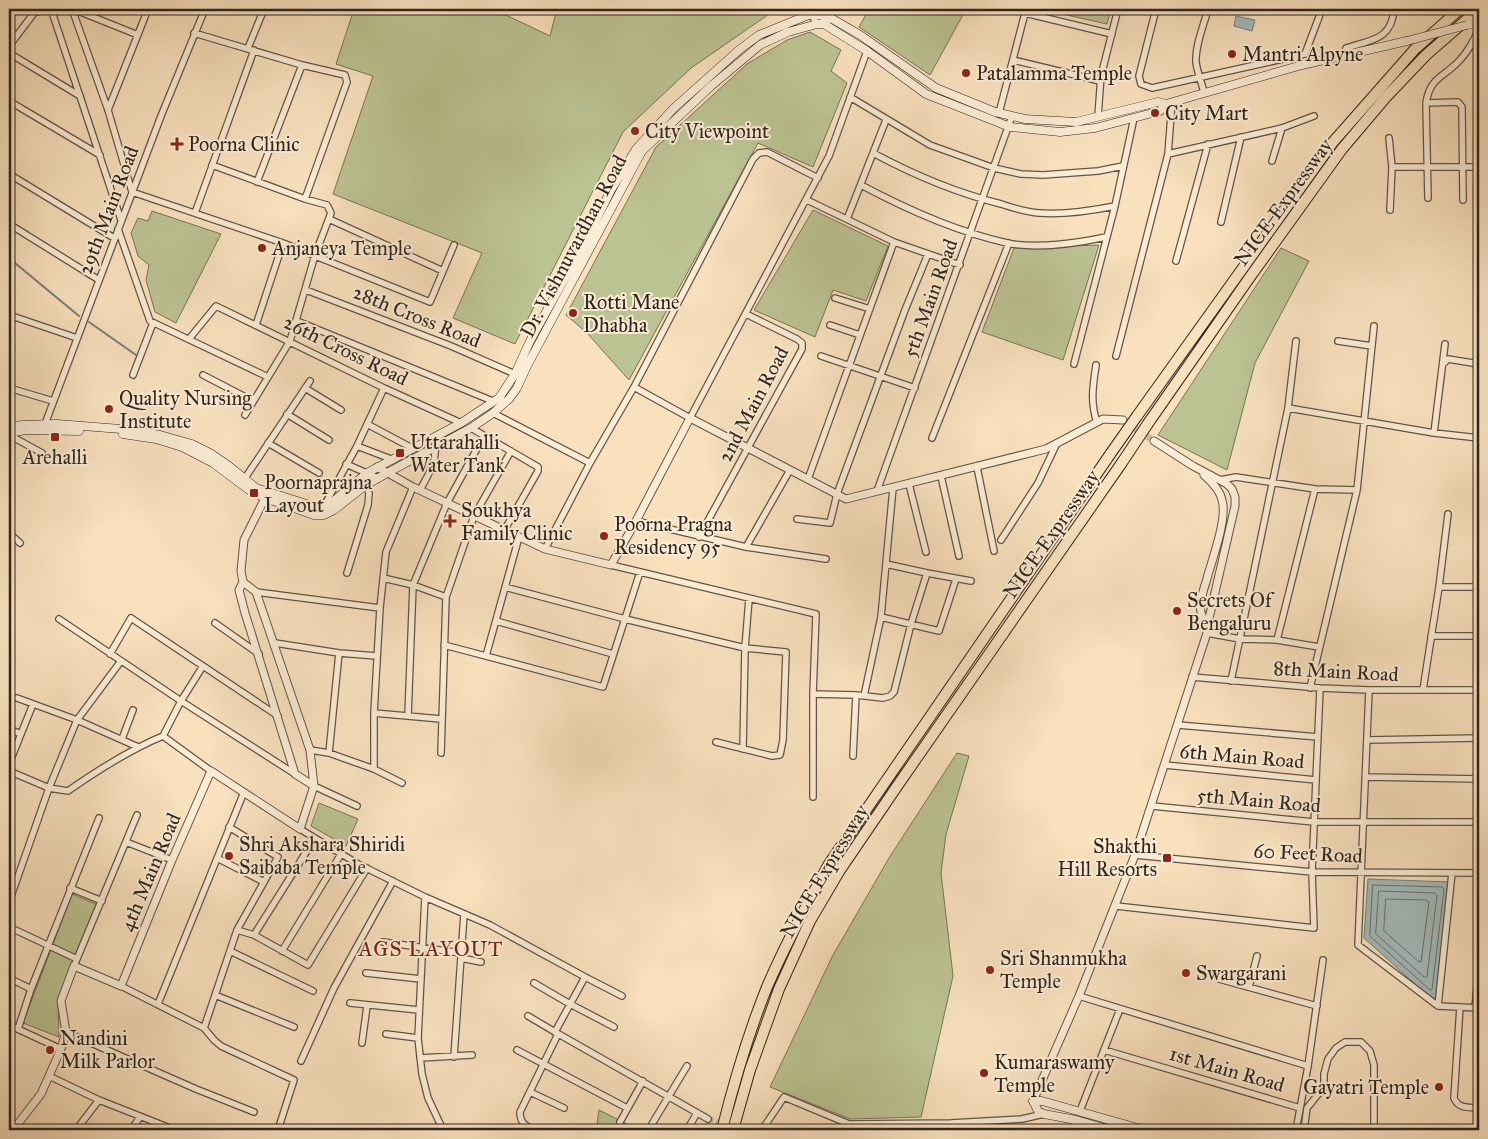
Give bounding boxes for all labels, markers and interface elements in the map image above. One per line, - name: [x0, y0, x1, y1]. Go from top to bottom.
- place label: Mantri Alpyne: [1242, 42, 1363, 66]
- marker: Mantri Alpyne: [1226, 48, 1238, 60]
- place label: Patalamma Temple: [976, 61, 1132, 85]
- marker: Patalamma Temple: [960, 67, 972, 79]
- place label: City Mart: [1165, 101, 1248, 125]
- marker: City Mart: [1149, 107, 1161, 119]
- place label: City Viewpoint: [645, 119, 769, 143]
- marker: City Viewpoint: [629, 125, 641, 137]
- place label: Poorna Clinic: [188, 132, 300, 156]
- street label: NICE Expressway: [1229, 133, 1338, 270]
- marker: Poorna Clinic: [170, 137, 184, 151]
- street label: 29th Main Road: [73, 142, 143, 278]
- street label: Dr. Vishnuvardhan Road: [515, 151, 631, 341]
- place label: Anjaneya Temple: [271, 236, 411, 260]
- street label: 5th Main Road: [897, 236, 963, 360]
- marker: Anjaneya Temple: [256, 242, 268, 254]
- street label: 28th Cross Road: [350, 279, 484, 353]
- place label: Rotti Mane Dhabha: [583, 290, 679, 337]
- marker: Rotti Mane Dhabha: [567, 307, 579, 319]
- street label: 26th Cross Road: [280, 310, 412, 390]
- street label: 2nd Main Road: [713, 342, 793, 466]
- place label: Quality Nursing Institute: [119, 386, 252, 433]
- marker: Quality Nursing Institute: [103, 403, 115, 415]
- place label: Uttarahalli Water Tank: [410, 430, 505, 477]
- marker: Arehalli: [49, 431, 61, 443]
- place label: Arehalli: [22, 445, 88, 469]
- marker: Uttarahalli Water Tank: [394, 447, 406, 459]
- street label: NICE Expressway: [998, 465, 1105, 603]
- place label: Poornaprajna Layout: [264, 470, 373, 517]
- marker: Poornaprajna Layout: [248, 487, 260, 499]
- place label: Soukhya Family Clinic: [461, 498, 572, 545]
- place label: Poorna Pragna Residency 95: [614, 512, 733, 559]
- marker: Soukhya Family Clinic: [443, 514, 457, 528]
- marker: Poorna Pragna Residency 95: [598, 530, 610, 542]
- place label: Secrets Of Bengaluru: [1187, 588, 1275, 636]
- marker: Secrets Of Bengaluru: [1171, 605, 1183, 617]
- street label: 8th Main Road: [1273, 656, 1399, 686]
- street label: 6th Main Road: [1179, 739, 1305, 773]
- street label: 5th Main Road: [1196, 783, 1322, 817]
- street label: NICE Expressway: [775, 799, 874, 942]
- street label: 4th Main Road: [114, 809, 186, 935]
- place label: Shri Akshara Shiridi Saibaba Temple: [239, 832, 406, 879]
- place label: Shakthi Hill Resorts: [1057, 834, 1158, 881]
- street label: 60 Feet Road: [1253, 838, 1363, 868]
- marker: Shri Akshara Shiridi Saibaba Temple: [223, 850, 235, 862]
- marker: Shakthi Hill Resorts: [1161, 852, 1173, 864]
- district label: AGS LAYOUT: [358, 936, 503, 962]
- place label: Sri Shanmukha Temple: [1000, 946, 1127, 993]
- place label: Swargarani: [1196, 961, 1287, 986]
- marker: Sri Shanmukha Temple: [984, 964, 996, 976]
- marker: Swargarani: [1180, 967, 1192, 979]
- place label: Nandini Milk Parlor: [60, 1026, 156, 1073]
- street label: 1st Main Road: [1167, 1041, 1287, 1097]
- marker: Nandini Milk Parlor: [44, 1044, 56, 1056]
- place label: Kumaraswamy Temple: [994, 1050, 1115, 1097]
- marker: Kumaraswamy Temple: [978, 1067, 990, 1079]
- place label: Gayatri Temple: [1303, 1075, 1429, 1099]
- marker: Gayatri Temple: [1433, 1081, 1445, 1093]

